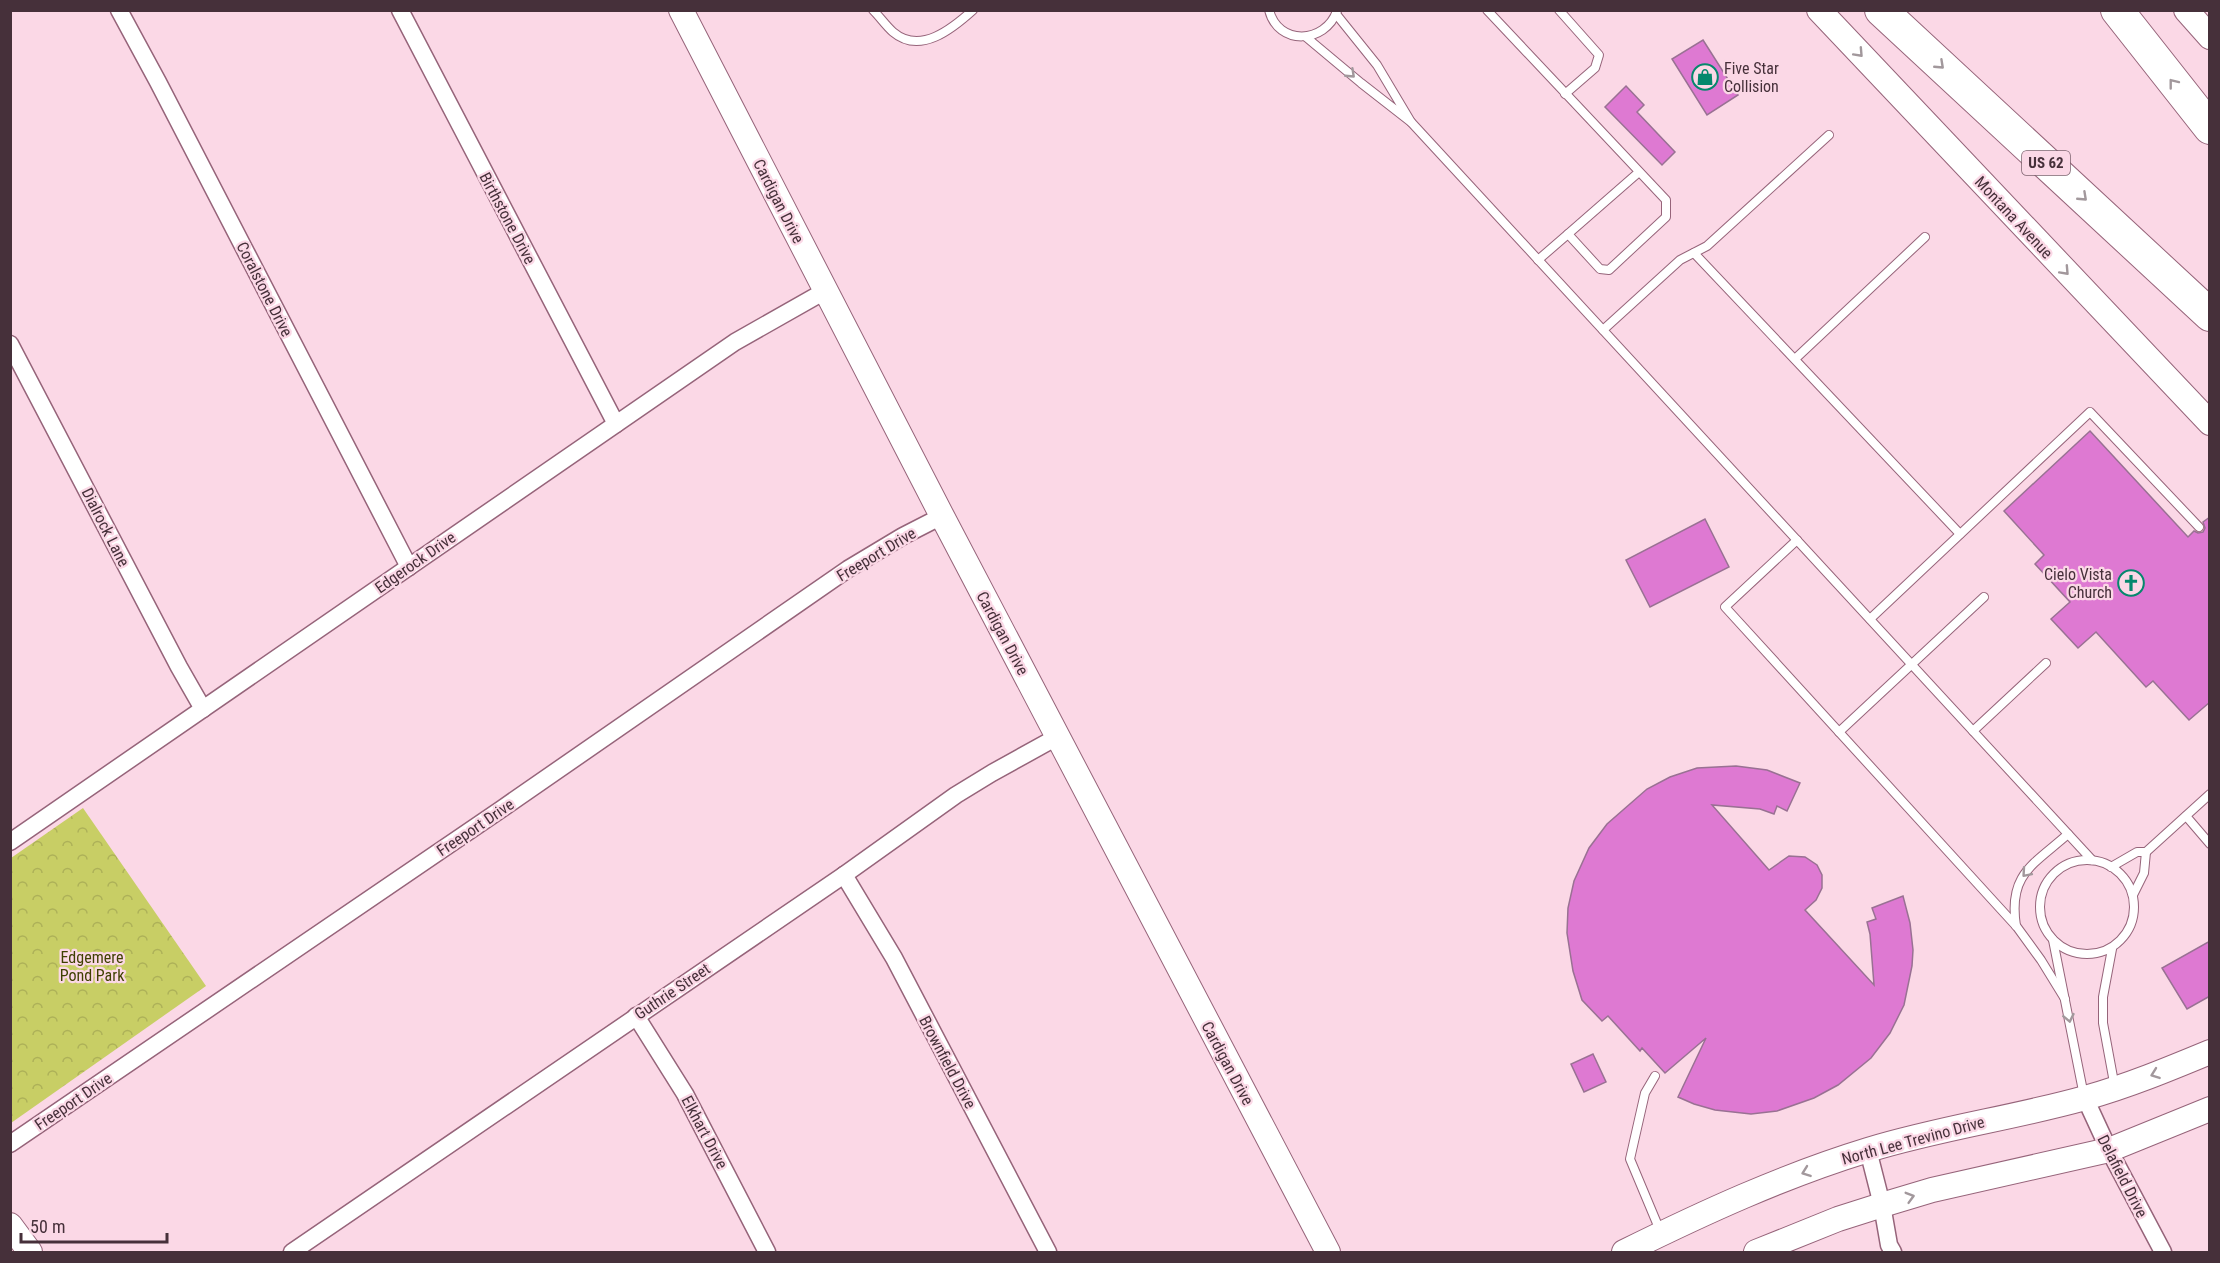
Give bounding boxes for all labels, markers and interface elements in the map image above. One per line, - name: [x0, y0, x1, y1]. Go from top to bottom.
- one-way arrow: [1852, 46, 1863, 57]
- one-way arrow: [1932, 57, 1943, 68]
- place label: Five Star Collision: [1724, 59, 1779, 96]
- shop icon: Five Star Collision: [1690, 62, 1720, 92]
- one-way arrow: [1344, 67, 1355, 78]
- one-way arrow: [2170, 78, 2181, 89]
- road number: US 62: [2022, 151, 2070, 175]
- street label: Cardigan Drive: [749, 156, 808, 247]
- street label: Birthstone Drive: [475, 169, 540, 267]
- street label: Montana Avenue: [1971, 172, 2057, 262]
- one-way arrow: [2076, 190, 2087, 201]
- street label: Coralstone Drive: [233, 239, 297, 340]
- one-way arrow: [2058, 264, 2069, 275]
- street label: Dialrock Lane: [78, 485, 133, 570]
- street label: Freeport Drive: [833, 523, 919, 585]
- street label: Edgerock Drive: [371, 528, 459, 597]
- place label: Cielo Vista Church: [2044, 565, 2112, 602]
- church icon: Cielo Vista Church: [2116, 568, 2146, 598]
- street label: Cardigan Drive: [973, 588, 1033, 678]
- street label: Freeport Drive: [433, 795, 517, 860]
- one-way arrow: [2022, 867, 2033, 877]
- park label: Edgemere Pond Park: [60, 948, 125, 985]
- street label: Guthrie Street: [631, 959, 714, 1024]
- street label: Brownfield Drive: [915, 1013, 980, 1112]
- one-way arrow: [2062, 1013, 2075, 1023]
- street label: Cardigan Drive: [1198, 1018, 1258, 1108]
- one-way arrow: [2151, 1067, 2161, 1080]
- street label: Freeport Drive: [31, 1069, 115, 1134]
- street label: Elkhart Drive: [677, 1093, 732, 1172]
- street label: North Lee Trevino Drive: [1840, 1112, 1987, 1169]
- street label: Delafield Drive: [2094, 1132, 2152, 1221]
- one-way arrow: [1801, 1164, 1812, 1177]
- one-way arrow: [1904, 1192, 1915, 1204]
- scale bar: [21, 1206, 166, 1244]
- text: 50 m: [30, 1216, 65, 1237]

